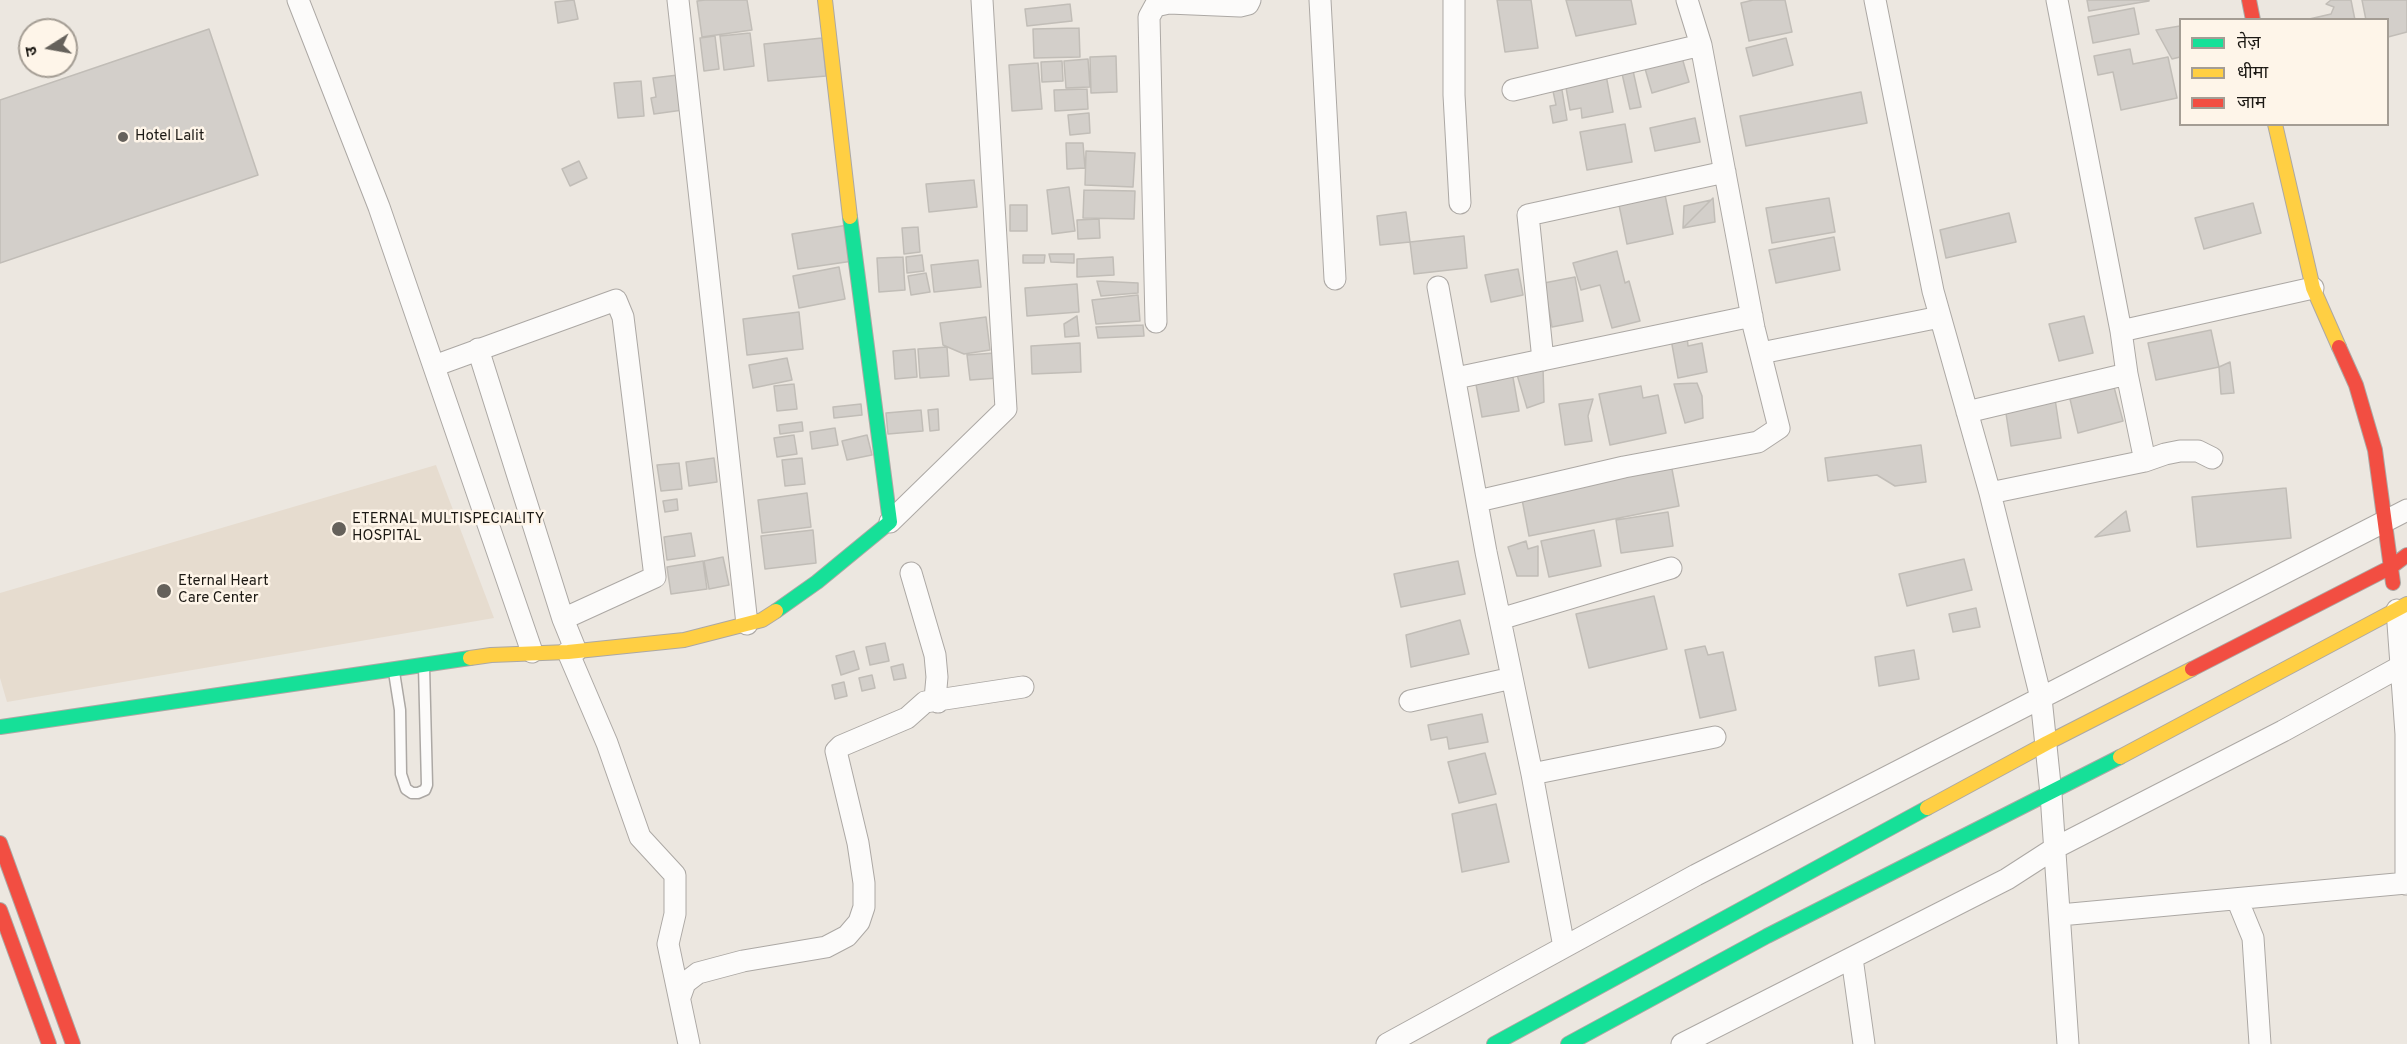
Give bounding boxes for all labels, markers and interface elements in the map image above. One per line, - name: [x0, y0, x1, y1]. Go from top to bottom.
- north arrow: [18, 18, 78, 78]
- legend: [2179, 18, 2389, 126]
- text: तेज़: [2237, 32, 2261, 55]
- text: उ: [22, 45, 43, 58]
- text: धीमा: [2237, 62, 2268, 85]
- text: जाम: [2237, 92, 2266, 115]
- place label: Hotel Lalit: [135, 128, 204, 146]
- marker: Hotel Lalit: [116, 130, 130, 144]
- place label: ETERNAL MULTISPECIALITY HOSPITAL: [352, 511, 544, 546]
- marker: ETERNAL MULTISPECIALITY HOSPITAL: [330, 520, 348, 538]
- place label: Eternal Heart Care Center: [178, 573, 269, 608]
- marker: Eternal Heart Care Center: [155, 582, 173, 600]

